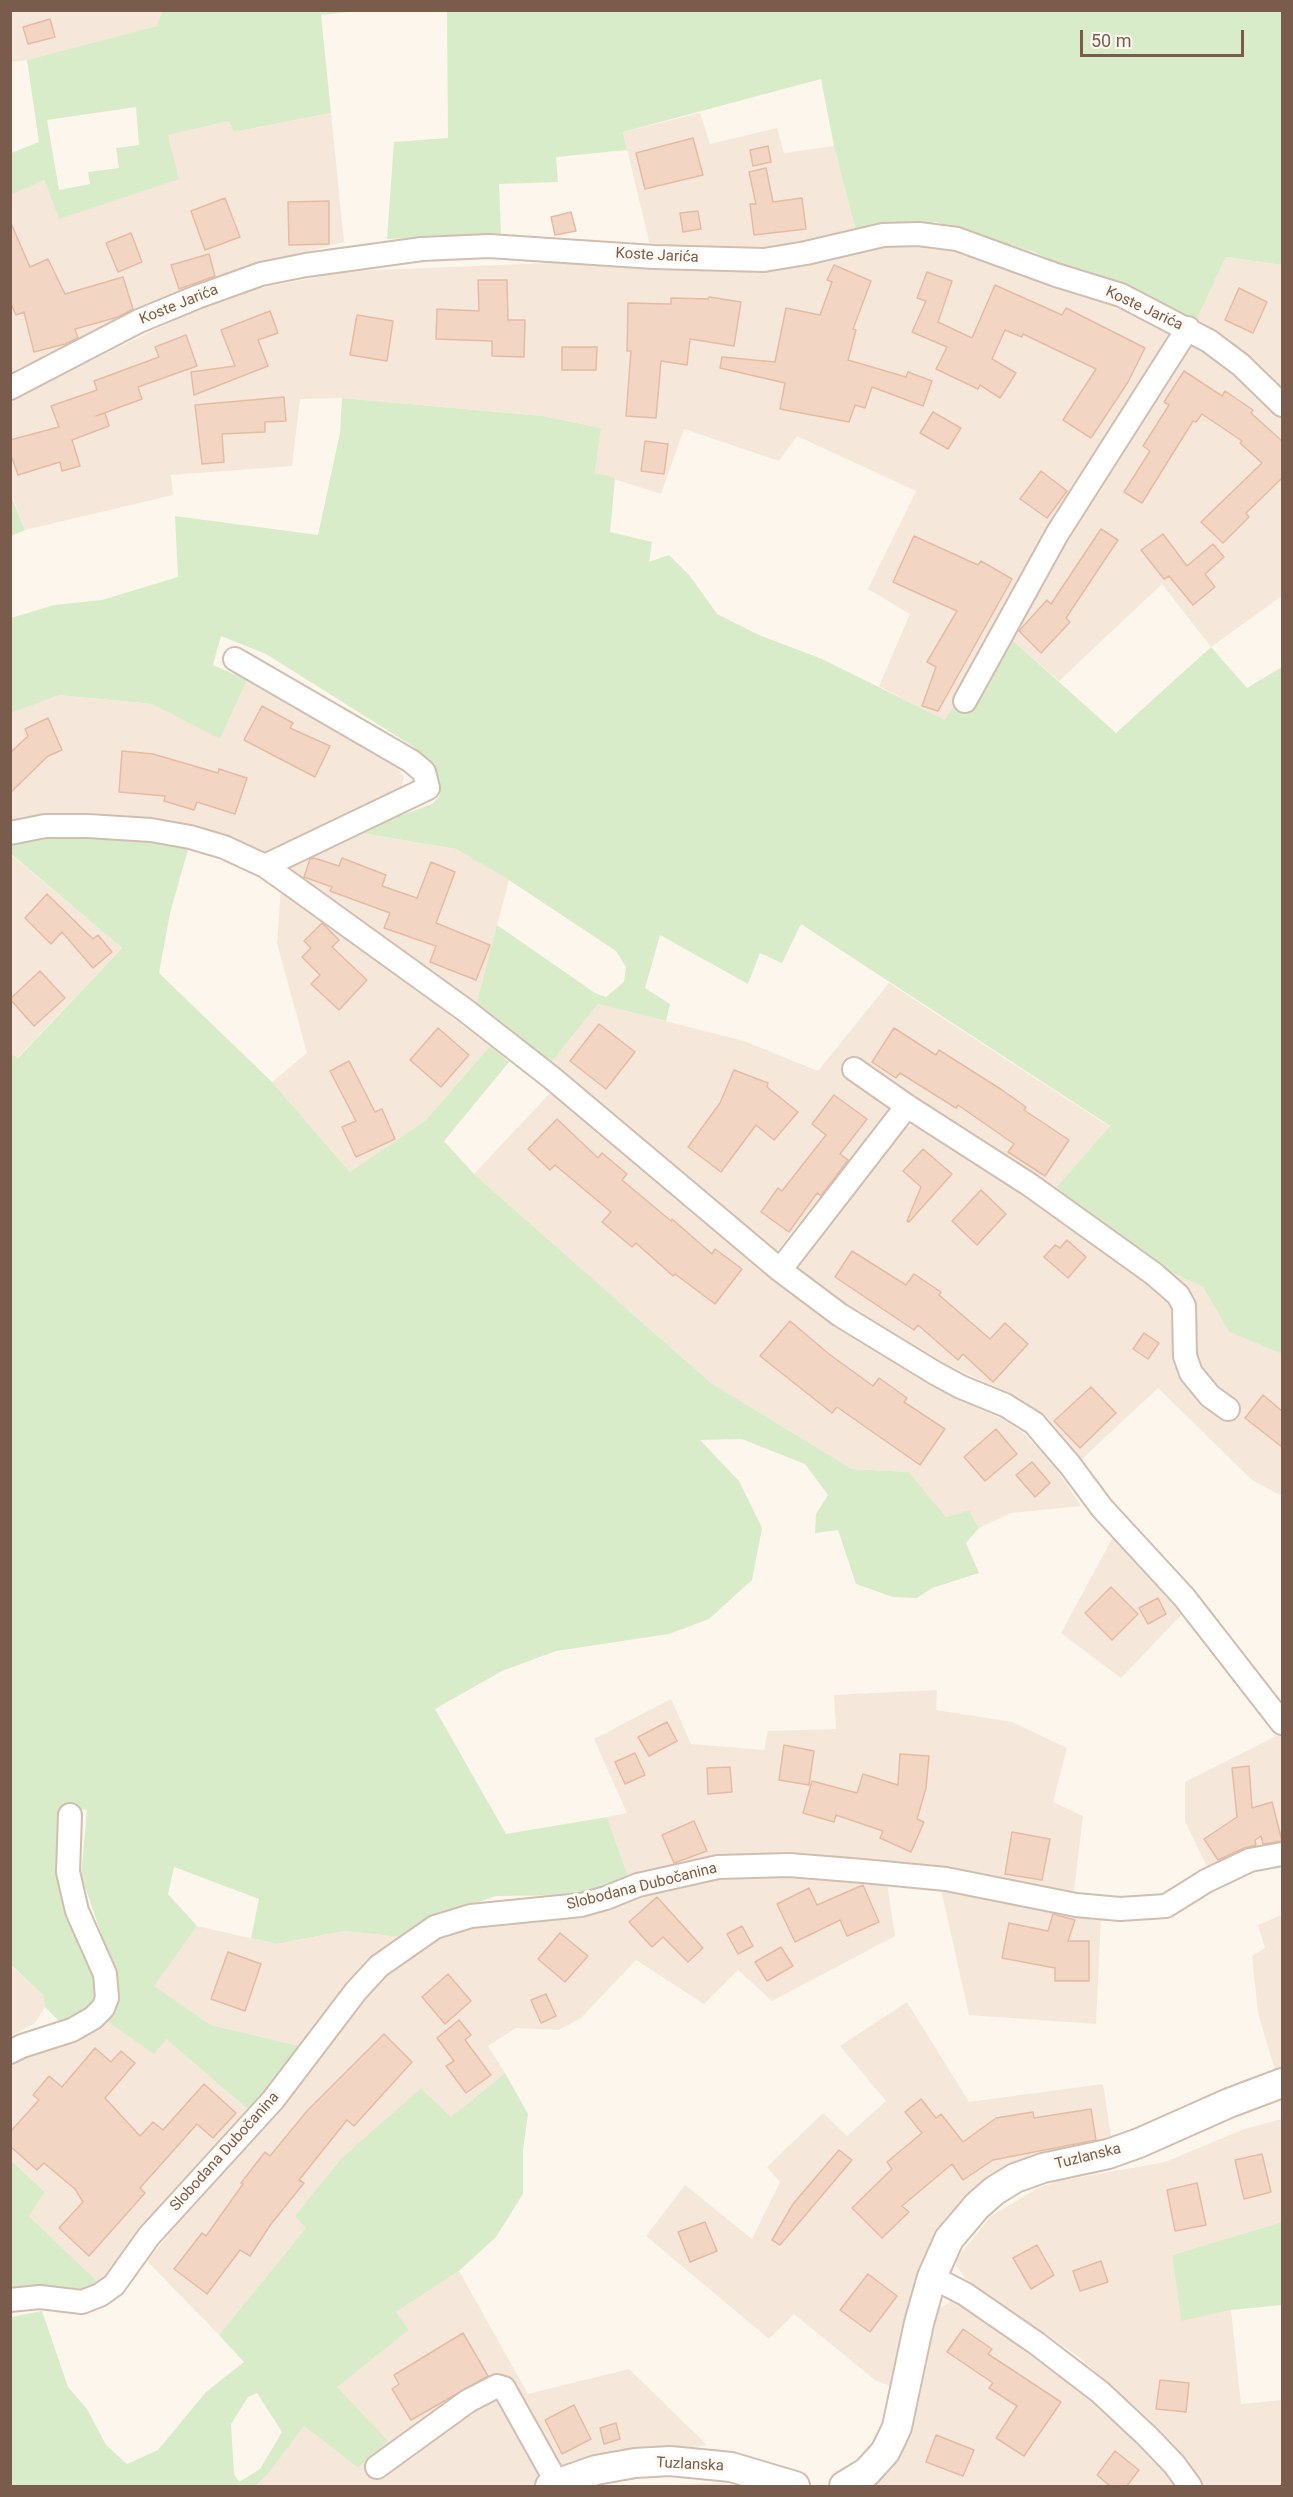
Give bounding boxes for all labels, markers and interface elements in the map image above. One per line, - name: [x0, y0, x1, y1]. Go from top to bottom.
- scale bar: [1083, 18, 1246, 56]
- text: 50 m: [1091, 30, 1131, 51]
- street label: Koste Jarića: [615, 245, 699, 267]
- street label: Koste Jarića: [137, 281, 221, 329]
- street label: Koste Jarića: [1102, 283, 1186, 335]
- street label: Slobodana Dubočanina: [565, 1860, 719, 1914]
- street label: Slobodana Dubočanina: [167, 2089, 283, 2215]
- street label: Tuzlanska: [1053, 2140, 1123, 2174]
- street label: Tuzlanska: [656, 2454, 724, 2476]

